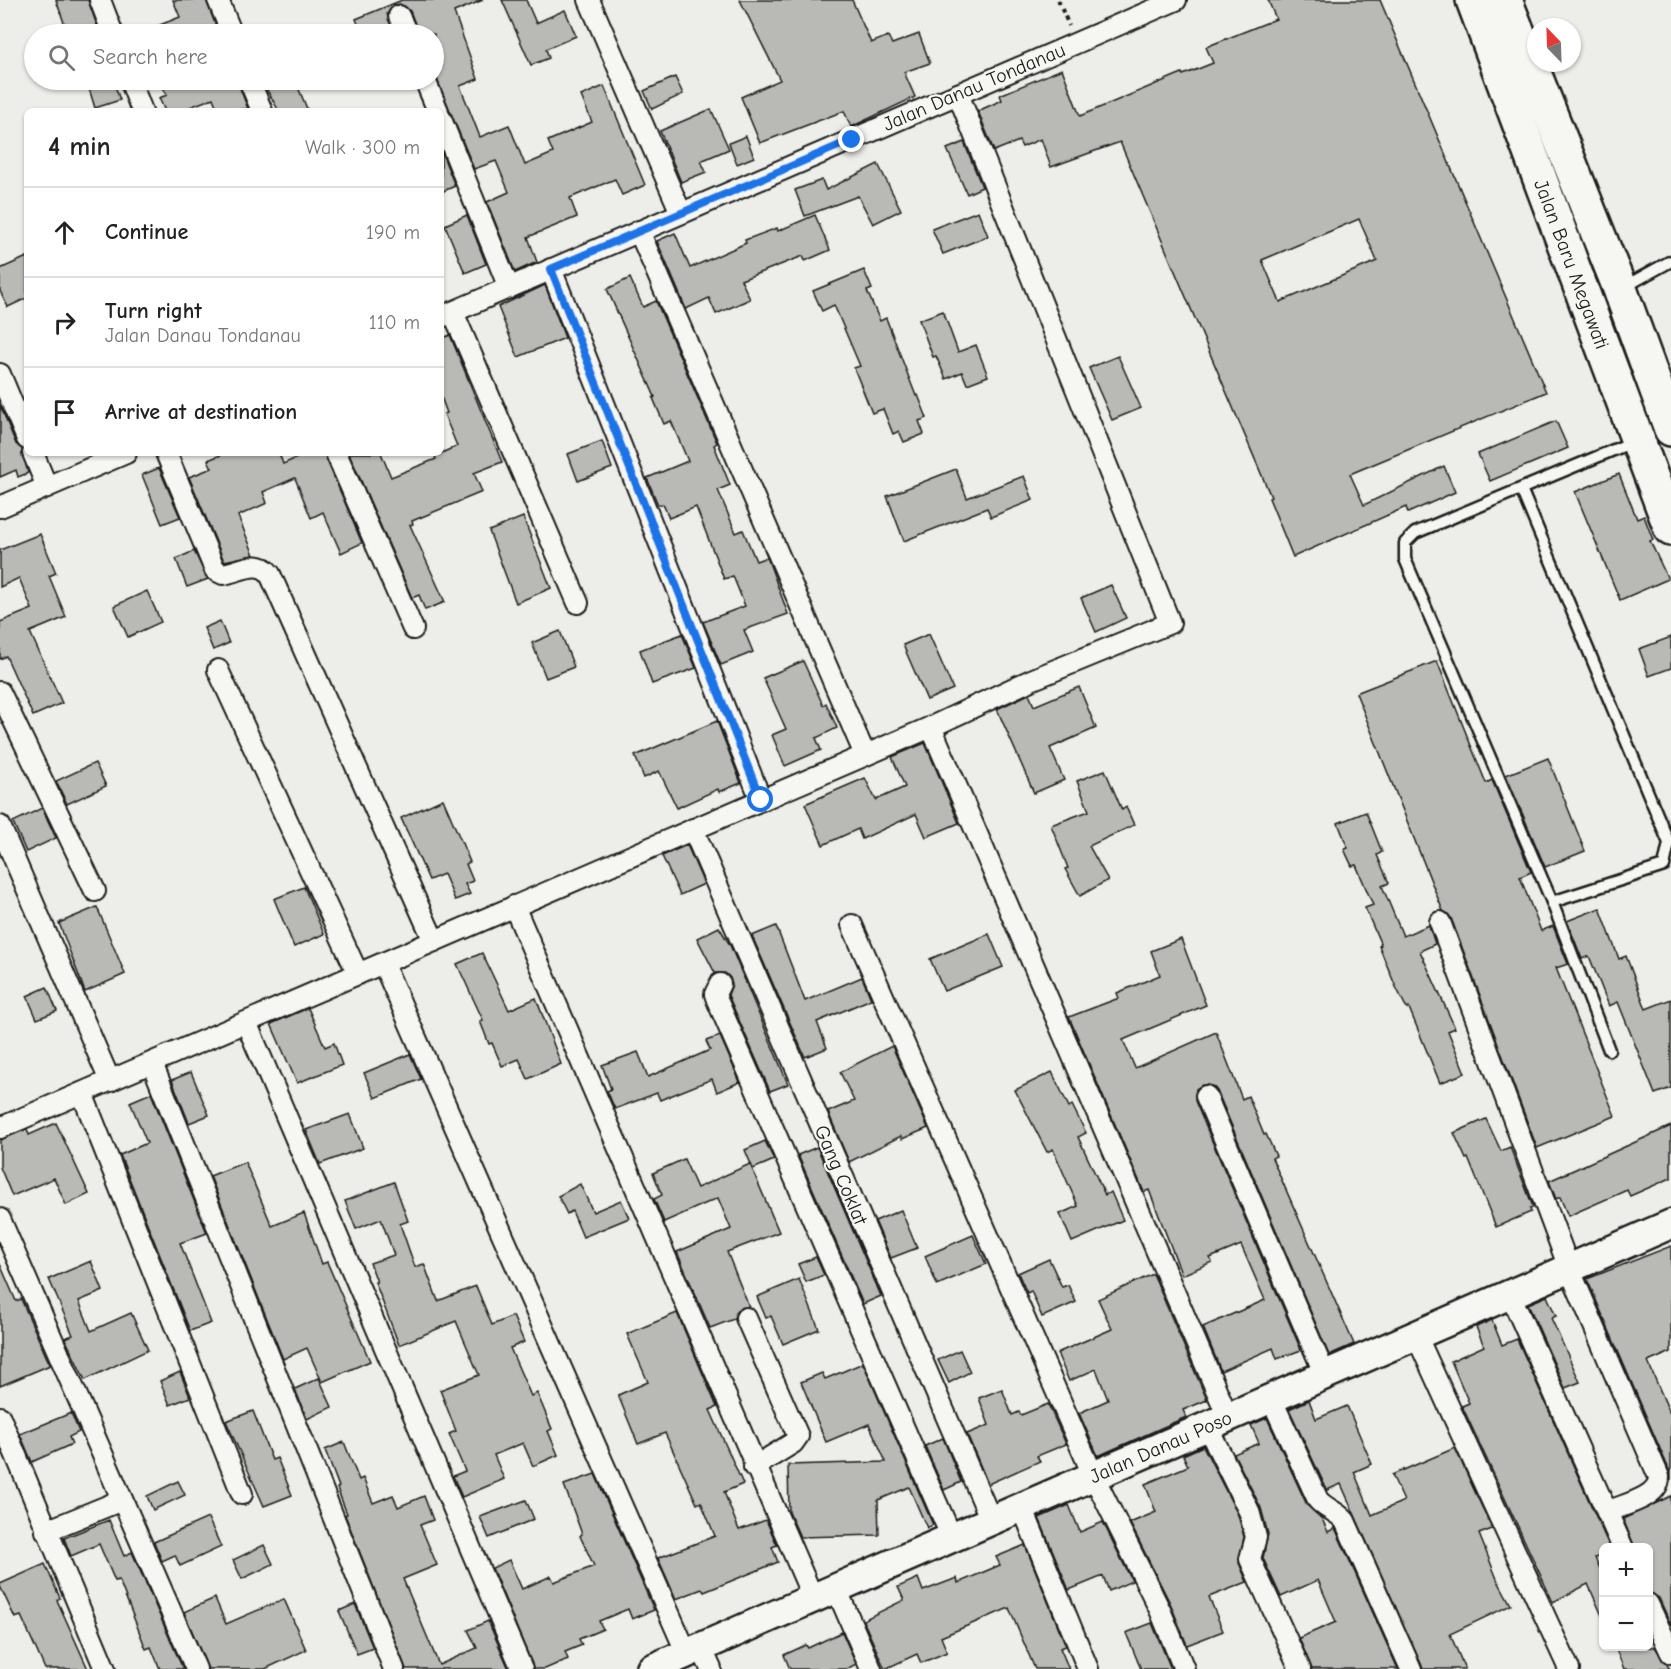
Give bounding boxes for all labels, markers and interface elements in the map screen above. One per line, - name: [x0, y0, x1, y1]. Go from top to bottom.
- north arrow: [1527, 18, 1581, 72]
- search box: [24, 24, 444, 90]
- street label: Jalan Danau Tondanau: [879, 38, 1069, 136]
- icon: search: [45, 41, 78, 74]
- text: Search here: [93, 44, 208, 70]
- route end: [838, 126, 864, 152]
- text: 4 min: [48, 132, 111, 162]
- text: Walk · 300 m: [305, 136, 420, 159]
- street label: Jalan Baru Megawati: [1530, 176, 1614, 352]
- icon: ahead: [48, 216, 81, 249]
- text: Continue: [105, 219, 188, 245]
- text: 190 m: [366, 221, 420, 244]
- text: Turn right: [105, 298, 202, 324]
- icon: right: [48, 306, 81, 339]
- text: 110 m: [369, 311, 420, 334]
- text: Jalan Danau Tondanau: [105, 324, 301, 347]
- icon: arrive: [48, 396, 81, 429]
- text: Arrive at destination: [105, 399, 297, 425]
- route start: [747, 786, 773, 812]
- street label: Gang Coklat: [810, 1122, 873, 1229]
- street label: Jalan Danau Poso: [1086, 1406, 1235, 1488]
- map controls: [1599, 1543, 1653, 1651]
- button: +: [1599, 1543, 1653, 1597]
- button: −: [1599, 1597, 1653, 1651]

